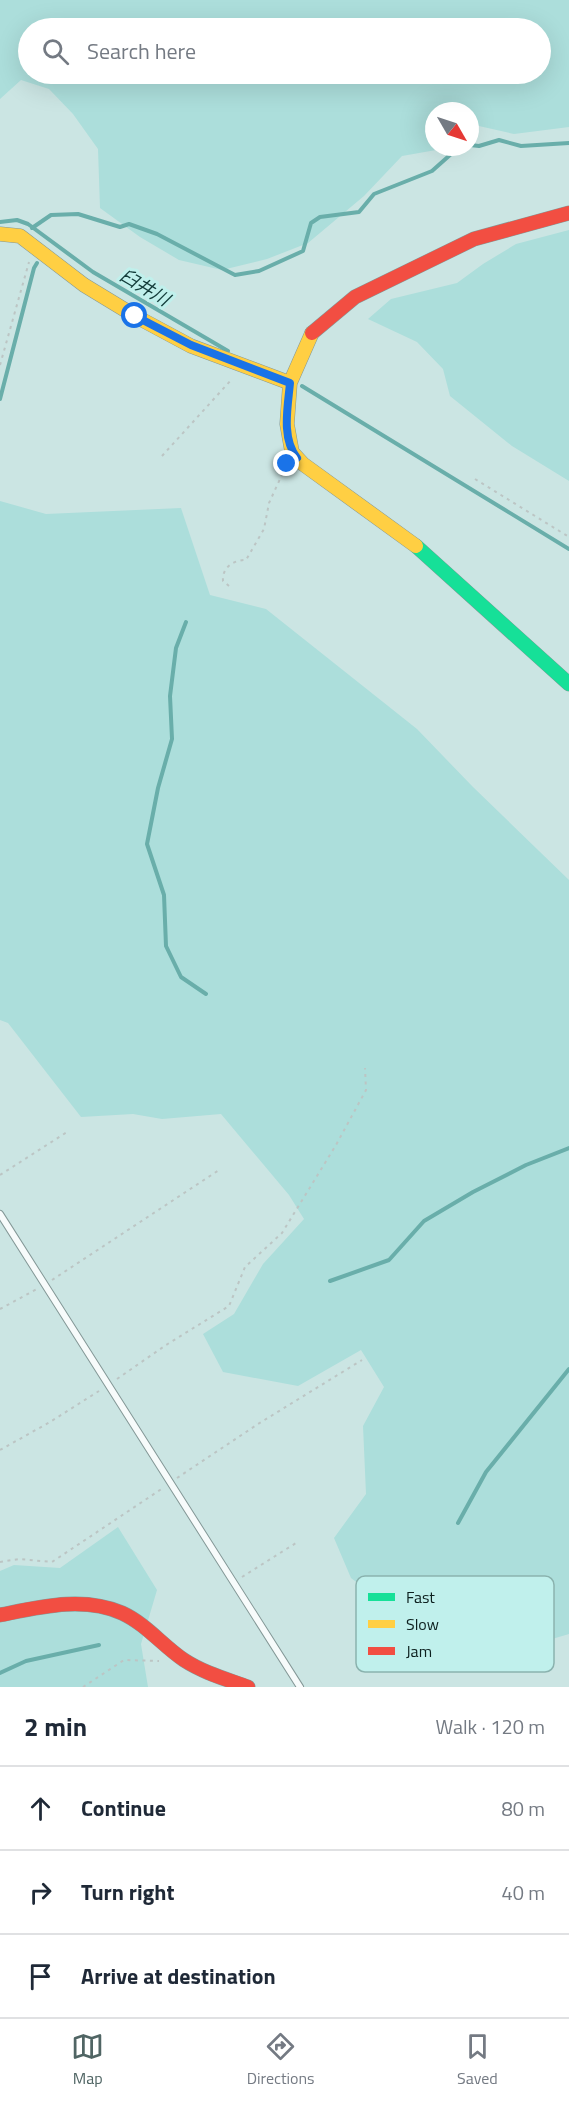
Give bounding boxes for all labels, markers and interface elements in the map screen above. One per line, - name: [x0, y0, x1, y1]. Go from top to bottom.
- search box: [18, 18, 551, 84]
- text: Search here: [87, 34, 196, 68]
- icon: search: [39, 35, 72, 68]
- north arrow: [425, 102, 479, 156]
- water label: 臼井川: [115, 262, 177, 314]
- route start: [121, 302, 147, 328]
- route end: [273, 450, 299, 476]
- legend: [356, 1576, 554, 1672]
- text: Fast: [406, 1585, 435, 1609]
- text: Slow: [406, 1612, 439, 1636]
- text: Jam: [406, 1639, 432, 1663]
- text: 2 min: [24, 1707, 87, 1746]
- text: Walk · 120 m: [436, 1711, 545, 1742]
- text: Continue: [81, 1791, 166, 1825]
- icon: ahead: [24, 1792, 57, 1825]
- text: 80 m: [501, 1793, 545, 1824]
- text: Turn right: [81, 1875, 175, 1909]
- icon: right: [24, 1876, 57, 1909]
- text: 40 m: [501, 1877, 545, 1908]
- text: Arrive at destination: [81, 1959, 276, 1993]
- icon: arrive: [24, 1960, 57, 1993]
- tab: Map: [71, 2030, 104, 2090]
- tab: Directions: [247, 2030, 315, 2090]
- tab: Saved: [457, 2030, 498, 2090]

